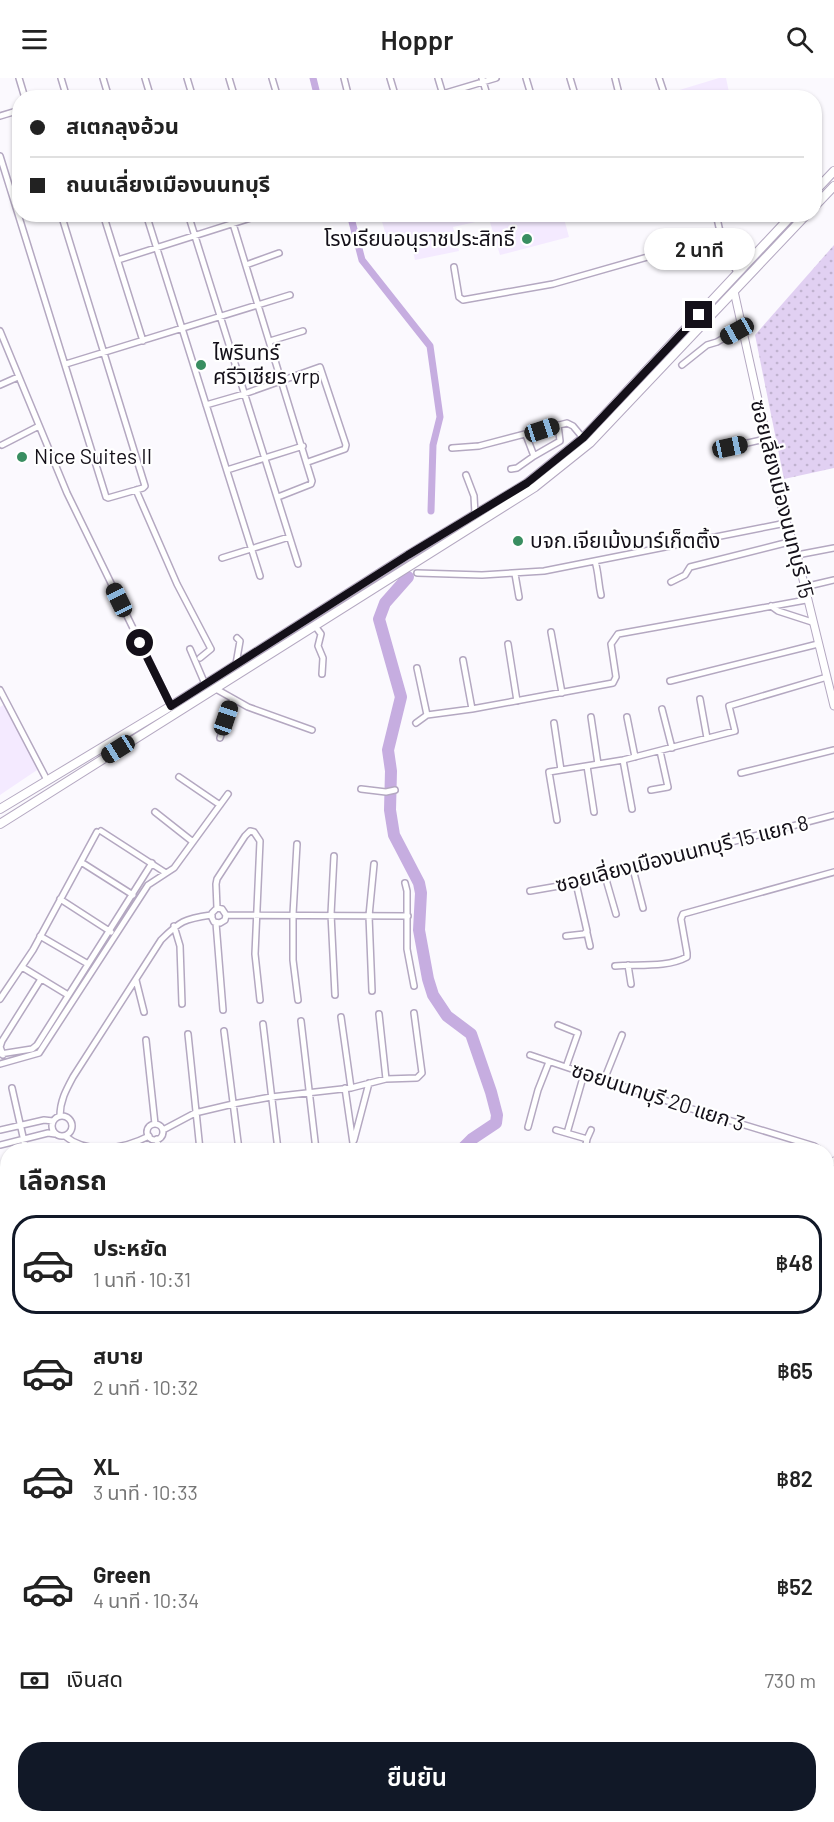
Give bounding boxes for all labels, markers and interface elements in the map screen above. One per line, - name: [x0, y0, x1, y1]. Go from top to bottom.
- icon: menu: [18, 23, 51, 56]
- text: Hoppr: [381, 23, 453, 55]
- icon: search: [783, 23, 816, 56]
- text: สเตกลุงอ้วน: [66, 112, 179, 138]
- text: ถนนเลี่ยงเมืองนนทบุรี: [66, 170, 270, 196]
- place label: โรงเรียนอนุราชประสิทธิ์: [324, 225, 515, 252]
- callout: 2 นาที: [644, 228, 754, 270]
- marker: โรงเรียนอนุราชประสิทธิ์: [520, 232, 534, 246]
- text: 2 นาที: [675, 237, 724, 261]
- route end: [685, 301, 712, 328]
- car: [717, 314, 757, 348]
- place label: ไพรินทร์ ศรีวิเชียร vrp: [212, 339, 320, 388]
- marker: ไพรินทร์ ศรีวิเชียร vrp: [194, 358, 208, 372]
- street label: ซอยเลี่ยงเมืองนนทบุรี 15: [745, 396, 821, 601]
- car: [522, 416, 562, 444]
- car: [711, 434, 749, 460]
- place label: Nice Suites II: [34, 443, 152, 468]
- marker: Nice Suites II: [15, 450, 29, 464]
- place label: บจก.เจียเม้งมาร์เก็ตติ้ง: [530, 527, 720, 552]
- marker: บจก.เจียเม้งมาร์เก็ตติ้ง: [511, 534, 525, 548]
- car: [103, 580, 135, 620]
- route start: [126, 629, 153, 656]
- car: [212, 698, 240, 738]
- car: [98, 732, 138, 766]
- street label: ซอยเลี่ยงเมืองนนทบุรี 15 แยก 8: [552, 808, 811, 898]
- street label: ซอยนนทบุรี 20 แยก 3: [568, 1056, 748, 1137]
- text: เลือกรถ: [18, 1163, 107, 1195]
- text: ประหยัด: [93, 1234, 168, 1260]
- icon: car: [21, 1238, 75, 1292]
- text: ฿48: [776, 1249, 813, 1275]
- text: 1 นาที · 10:31: [93, 1267, 191, 1291]
- text: สบาย: [93, 1342, 143, 1368]
- icon: car: [21, 1346, 75, 1400]
- text: ฿65: [777, 1357, 813, 1383]
- text: 2 นาที · 10:32: [93, 1375, 199, 1399]
- text: XL: [93, 1453, 119, 1479]
- icon: car: [21, 1454, 75, 1508]
- text: ฿82: [776, 1465, 813, 1491]
- text: 3 นาที · 10:33: [93, 1480, 198, 1504]
- text: Green: [93, 1561, 151, 1587]
- icon: car: [21, 1562, 75, 1616]
- text: ฿52: [776, 1573, 813, 1599]
- text: 4 นาที · 10:34: [93, 1588, 199, 1612]
- icon: cash: [18, 1664, 51, 1697]
- text: เงินสด: [66, 1665, 123, 1691]
- text: 730 m: [764, 1668, 816, 1692]
- button: ยืนยัน: [18, 1742, 816, 1811]

